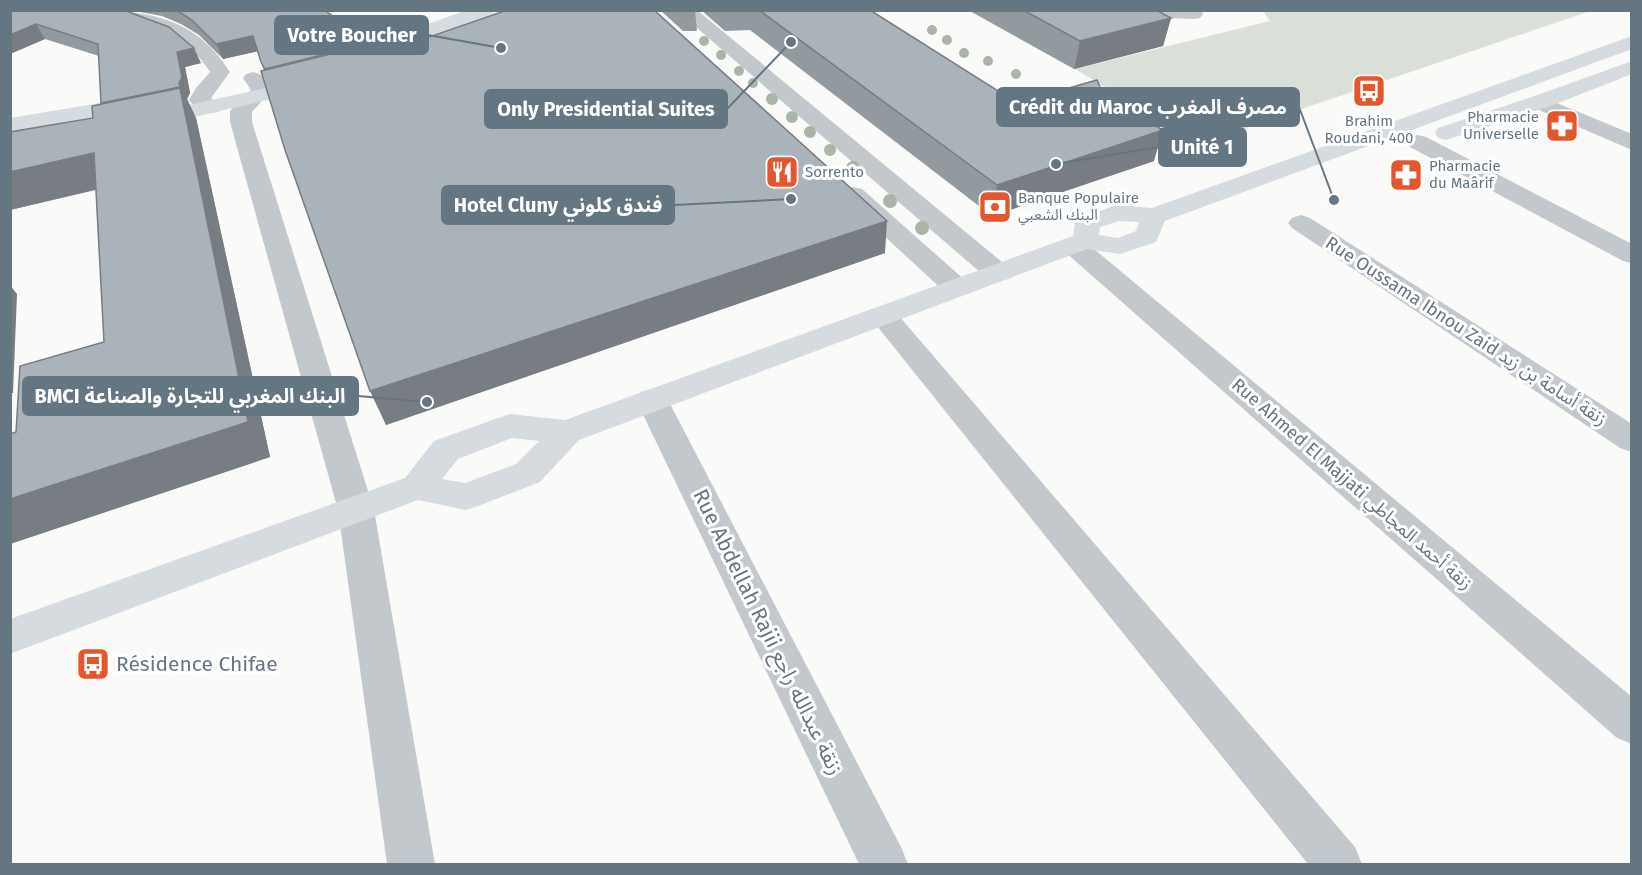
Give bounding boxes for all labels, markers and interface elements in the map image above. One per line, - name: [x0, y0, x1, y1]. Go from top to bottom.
- callout: Votre Boucher: [275, 16, 428, 54]
- text: Votre Boucher: [286, 23, 418, 47]
- bus stop icon: Brahim Roudani, 400: [1351, 73, 1387, 109]
- callout: Crédit du Maroc مصرف المغرب: [997, 88, 1299, 126]
- callout: Only Presidential Suites: [485, 90, 727, 128]
- text: Crédit du Maroc مصرف المغرب: [1009, 95, 1287, 119]
- text: Only Presidential Suites: [497, 97, 715, 121]
- place label: Pharmacie Universelle: [1463, 108, 1539, 143]
- pharmacy icon: Pharmacie Universelle: [1544, 108, 1580, 144]
- place label: Brahim Roudani, 400: [1325, 112, 1413, 147]
- callout: Unité 1: [1159, 128, 1246, 166]
- text: Unité 1: [1171, 135, 1233, 159]
- restaurant icon: Sorrento: [764, 154, 800, 190]
- pharmacy icon: Pharmacie du Maârif: [1388, 157, 1424, 193]
- place label: Pharmacie du Maârif: [1429, 157, 1501, 192]
- place label: Sorrento: [805, 163, 864, 181]
- callout: Hotel Cluny فندق كلوني: [442, 186, 674, 224]
- bank icon: Banque Populaire البنك الشعبي: [977, 189, 1013, 225]
- place label: Banque Populaire البنك الشعبي: [1018, 189, 1139, 226]
- text: Hotel Cluny فندق كلوني: [454, 193, 662, 222]
- street label: Rue Oussama Ibnou Zaid زنقة أسامة بن زيد: [1321, 232, 1611, 430]
- street label: Rue Ahmed El Majjati زنقة أحمد المجاطي: [1226, 373, 1477, 596]
- callout: BMCI البنك المغربي للتجارة والصناعة: [23, 377, 358, 415]
- text: BMCI البنك المغربي للتجارة والصناعة: [34, 384, 346, 413]
- street label: Rue Abdellah Rajii زنقة عبدالله راجع: [685, 485, 849, 780]
- bus stop icon: Résidence Chifae: [75, 646, 111, 682]
- place label: Résidence Chifae: [116, 651, 278, 677]

